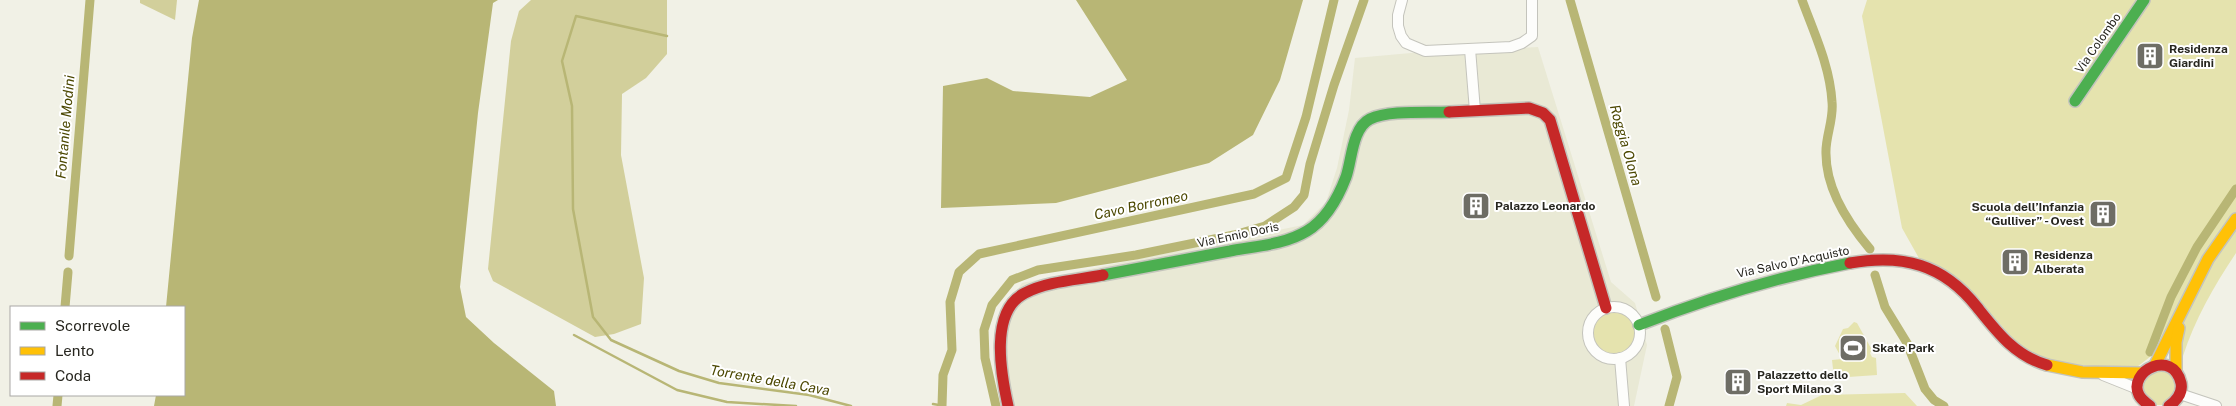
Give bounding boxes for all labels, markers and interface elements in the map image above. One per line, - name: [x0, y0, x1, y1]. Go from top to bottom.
- street label: Via Colombo: [2072, 10, 2124, 76]
- building icon: Residenza Giardini: [2135, 41, 2165, 71]
- place label: Residenza Giardini: [2169, 42, 2228, 70]
- water label: Fontanile Modini: [52, 74, 78, 180]
- water label: Roggia Olona: [1607, 103, 1645, 187]
- water label: Cavo Borromeo: [1093, 187, 1190, 223]
- building icon: Palazzo Leonardo: [1461, 191, 1491, 221]
- place label: Palazzo Leonardo: [1495, 199, 1595, 213]
- building icon: Scuola dell’Infanzia “Gulliver” - Ovest: [2088, 199, 2118, 229]
- place label: Scuola dell’Infanzia “Gulliver” - Ovest: [1972, 200, 2084, 228]
- street label: Via Ennio Doris: [1196, 220, 1280, 250]
- street label: Via Salvo D'Acquisto: [1735, 243, 1851, 281]
- building icon: Residenza Alberata: [2000, 247, 2030, 277]
- place label: Residenza Alberata: [2034, 248, 2093, 276]
- legend: [10, 306, 185, 396]
- text: Scorrevole: [55, 317, 130, 334]
- sports icon: Skate Park: [1838, 333, 1868, 363]
- place label: Skate Park: [1872, 341, 1934, 355]
- text: Lento: [55, 342, 94, 359]
- water label: Torrente della Cava: [709, 362, 831, 398]
- text: Coda: [55, 367, 91, 384]
- building icon: Palazzetto dello Sport Milano 3: [1723, 367, 1753, 397]
- place label: Palazzetto dello Sport Milano 3: [1757, 368, 1848, 396]

